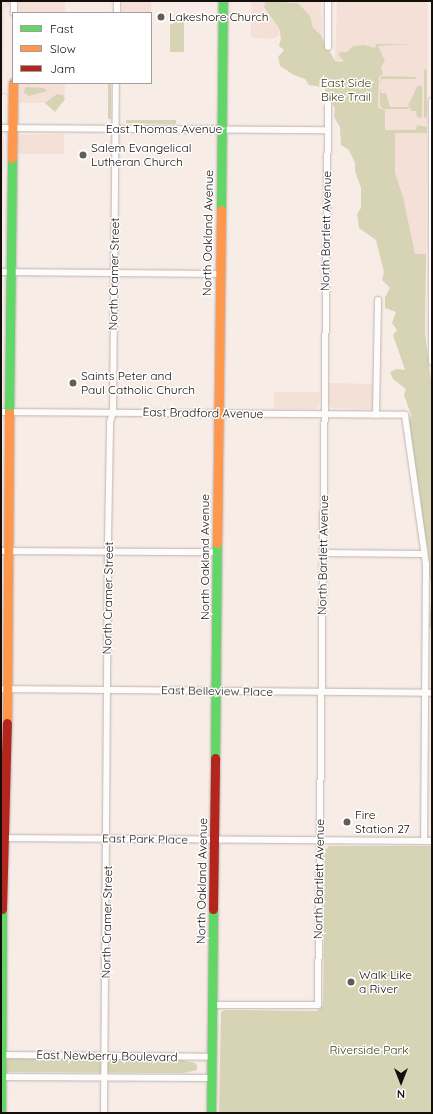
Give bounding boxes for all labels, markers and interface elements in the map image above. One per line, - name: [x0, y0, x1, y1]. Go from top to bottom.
- place label: Lakeshore Church: [169, 10, 269, 24]
- legend: [12, 12, 152, 84]
- marker: Lakeshore Church: [156, 12, 166, 22]
- text: Fast: [50, 21, 74, 36]
- text: Slow: [50, 41, 76, 56]
- text: Jam: [50, 61, 75, 76]
- park label: East Side Bike Trail: [321, 76, 371, 104]
- street label: East Thomas Avenue: [106, 122, 222, 136]
- place label: Salem Evangelical Lutheran Church: [91, 141, 191, 169]
- marker: Salem Evangelical Lutheran Church: [78, 150, 88, 160]
- street label: North Oakland Avenue: [200, 170, 216, 296]
- street label: North Bartlett Avenue: [318, 171, 334, 291]
- street label: North Cramer Street: [106, 218, 122, 330]
- place label: Saints Peter and Paul Catholic Church: [81, 369, 195, 397]
- marker: Saints Peter and Paul Catholic Church: [68, 378, 78, 388]
- street label: East Bradford Avenue: [142, 405, 264, 421]
- street label: North Oakland Avenue: [198, 494, 212, 620]
- street label: North Bartlett Avenue: [315, 495, 331, 615]
- street label: North Cramer Street: [100, 542, 116, 654]
- street label: East Belleview Place: [161, 683, 273, 699]
- place label: Fire Station 27: [355, 808, 410, 836]
- marker: Fire Station 27: [342, 817, 352, 827]
- street label: North Oakland Avenue: [194, 818, 210, 944]
- street label: North Bartlett Avenue: [311, 819, 327, 939]
- street label: East Park Place: [102, 831, 188, 847]
- street label: North Cramer Street: [99, 866, 115, 978]
- place label: Walk Like a River: [359, 968, 412, 996]
- marker: Walk Like a River: [346, 977, 356, 987]
- park label: Riverside Park: [329, 1043, 409, 1057]
- street label: East Newberry Boulevard: [36, 1048, 178, 1064]
- north arrow: [381, 1062, 421, 1102]
- text: N: [397, 1087, 405, 1101]

